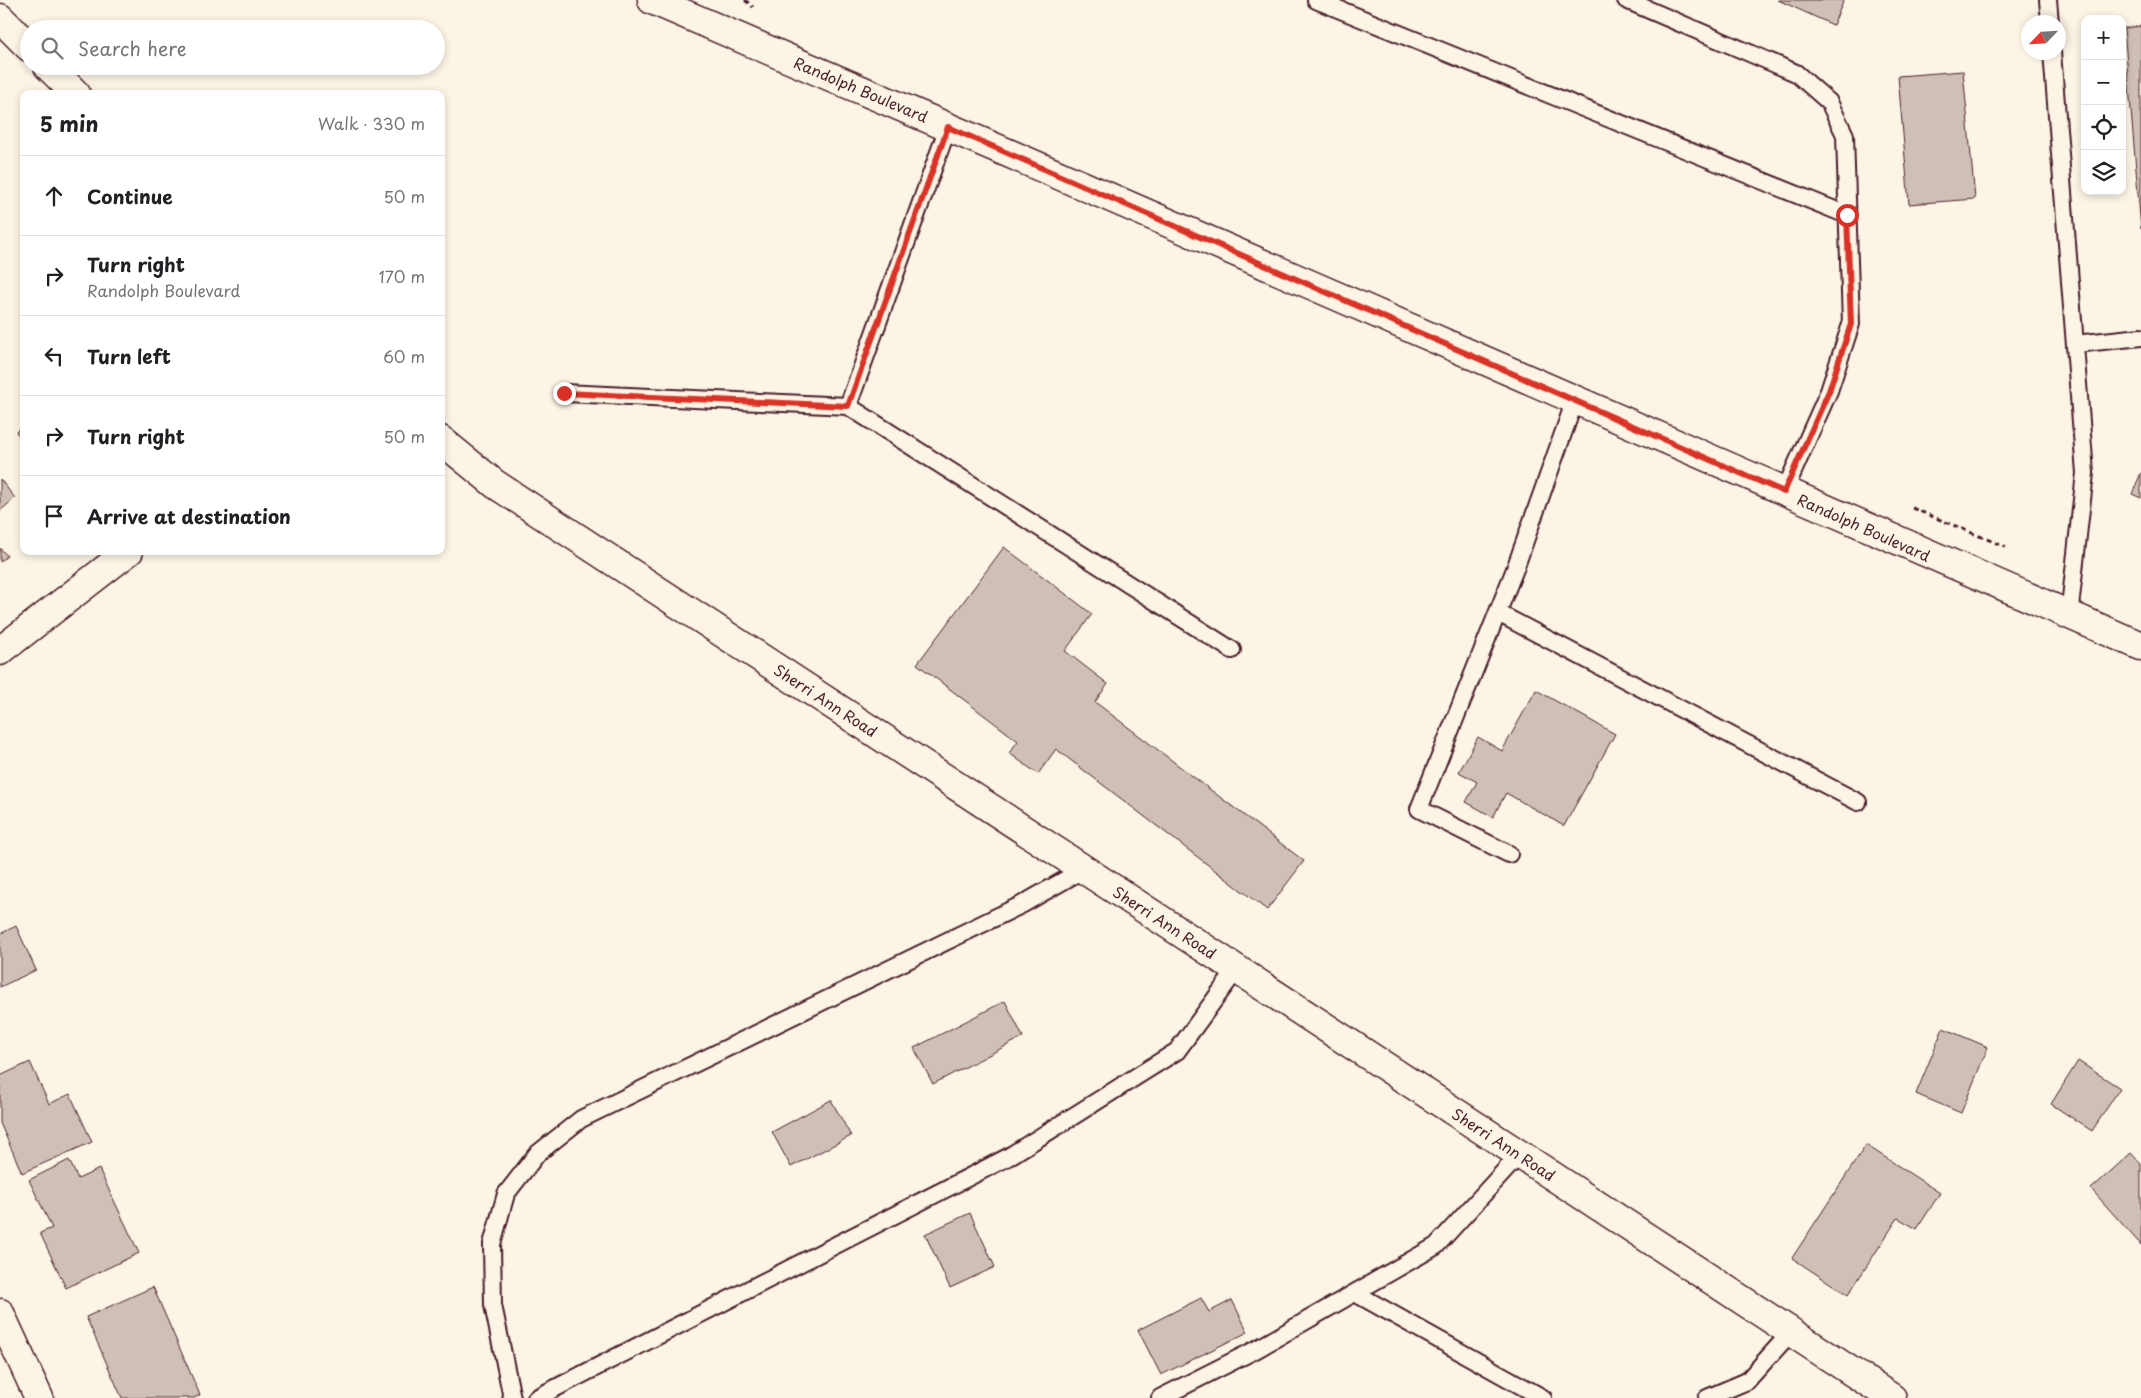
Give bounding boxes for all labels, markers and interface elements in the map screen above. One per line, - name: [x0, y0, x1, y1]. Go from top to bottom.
- north arrow: [2021, 15, 2066, 60]
- map controls: [2081, 15, 2126, 195]
- button: +: [2081, 15, 2126, 60]
- search box: [20, 20, 445, 75]
- icon: search: [38, 34, 66, 62]
- text: Search here: [78, 34, 187, 62]
- street label: Randolph Boulevard: [790, 50, 932, 128]
- button: −: [2081, 60, 2126, 105]
- button: locate: [2081, 105, 2126, 150]
- text: 5 min: [40, 107, 98, 139]
- text: Walk · 330 m: [318, 111, 425, 135]
- button: layers: [2081, 150, 2126, 195]
- icon: ahead: [40, 182, 68, 210]
- text: Continue: [87, 182, 173, 210]
- text: 50 m: [384, 184, 425, 208]
- route start: [1836, 204, 1859, 227]
- text: Turn right: [87, 250, 185, 278]
- icon: right: [40, 262, 68, 290]
- text: 170 m: [379, 264, 425, 288]
- text: Randolph Boulevard: [87, 278, 240, 302]
- icon: left: [40, 342, 68, 370]
- text: Turn left: [87, 342, 171, 370]
- text: 60 m: [383, 344, 425, 368]
- route end: [553, 382, 576, 405]
- icon: right: [40, 422, 68, 450]
- text: Turn right: [87, 422, 185, 450]
- text: 50 m: [384, 424, 425, 448]
- street label: Randolph Boulevard: [1794, 487, 1934, 567]
- icon: arrive: [40, 502, 68, 530]
- text: Arrive at destination: [87, 502, 291, 530]
- street label: Sherri Ann Road: [770, 658, 882, 742]
- street label: Sherri Ann Road: [1109, 880, 1221, 964]
- street label: Sherri Ann Road: [1448, 1102, 1560, 1186]

